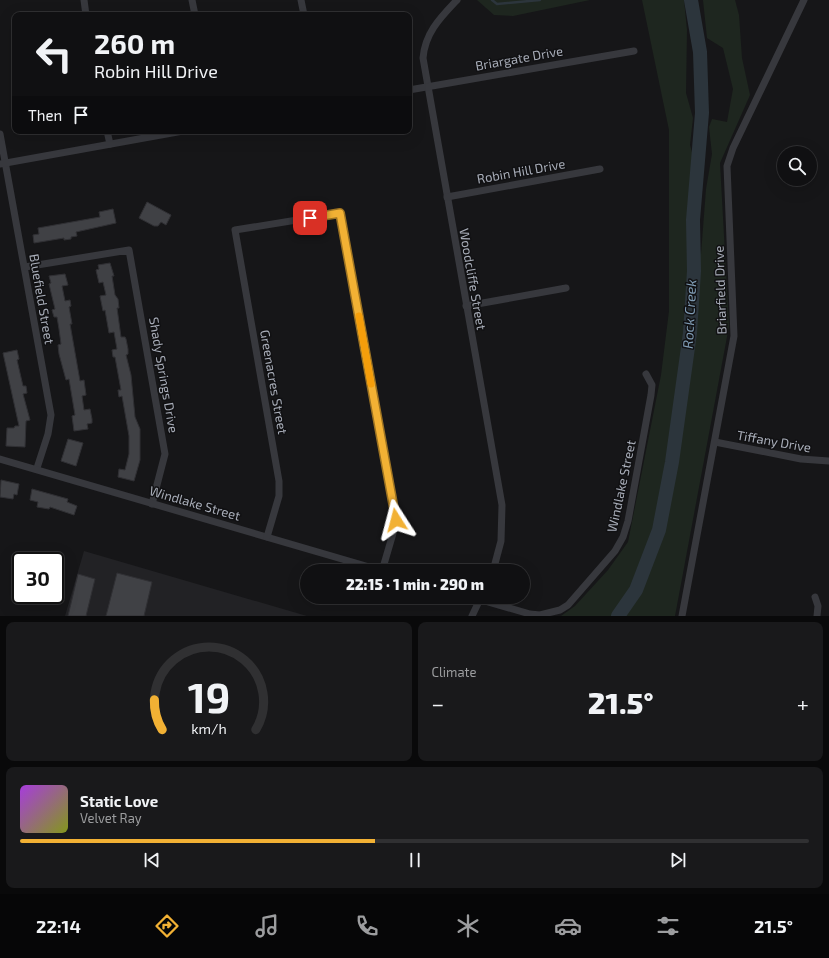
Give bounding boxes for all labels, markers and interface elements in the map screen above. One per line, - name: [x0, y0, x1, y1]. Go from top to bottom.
- text: 260 m: [94, 26, 175, 60]
- icon: left: [28, 28, 80, 80]
- street label: Briargate Drive: [474, 42, 564, 74]
- text: Robin Hill Drive: [94, 60, 218, 82]
- icon: arrive: [70, 104, 92, 126]
- text: Then: [28, 106, 62, 124]
- map controls: [777, 146, 817, 186]
- button: search: [777, 146, 817, 186]
- street label: Robin Hill Drive: [476, 155, 566, 187]
- pin: [293, 201, 327, 235]
- icon: arrive: [299, 207, 321, 229]
- street label: Woodcliffe Street: [456, 227, 490, 331]
- street label: Briarfield Drive: [710, 245, 730, 335]
- street label: Bluefield Street: [26, 253, 58, 345]
- water label: Rock Creek: [679, 279, 699, 349]
- street label: Shady Springs Drive: [146, 316, 182, 434]
- street label: Greenacres Street: [257, 328, 291, 436]
- street label: Tiffany Drive: [736, 427, 812, 455]
- street label: Windlake Street: [603, 438, 639, 534]
- street label: Windlake Street: [148, 482, 242, 524]
- position arrow: [375, 499, 417, 541]
- speed limit sign: 30: [12, 552, 64, 604]
- text: 22:15 · 1 min · 290 m: [346, 575, 484, 593]
- text: Climate: [432, 664, 476, 680]
- text: 19: [187, 670, 230, 720]
- text: 21.5°: [588, 684, 653, 720]
- text: −: [432, 690, 444, 716]
- text: +: [797, 690, 809, 716]
- text: km/h: [191, 719, 226, 736]
- text: Static Love: [80, 792, 158, 810]
- text: Velvet Ray: [80, 810, 142, 826]
- icon: previous: [141, 849, 163, 871]
- icon: pause: [404, 849, 426, 871]
- icon: next: [667, 849, 689, 871]
- icon: directions: [153, 912, 181, 940]
- icon: music: [253, 912, 281, 940]
- icon: phone: [353, 912, 381, 940]
- icon: climate: [454, 912, 482, 940]
- icon: car: [554, 912, 582, 940]
- icon: filters: [654, 912, 682, 940]
- text: 22:14: [36, 915, 81, 937]
- text: 21.5°: [754, 915, 793, 937]

